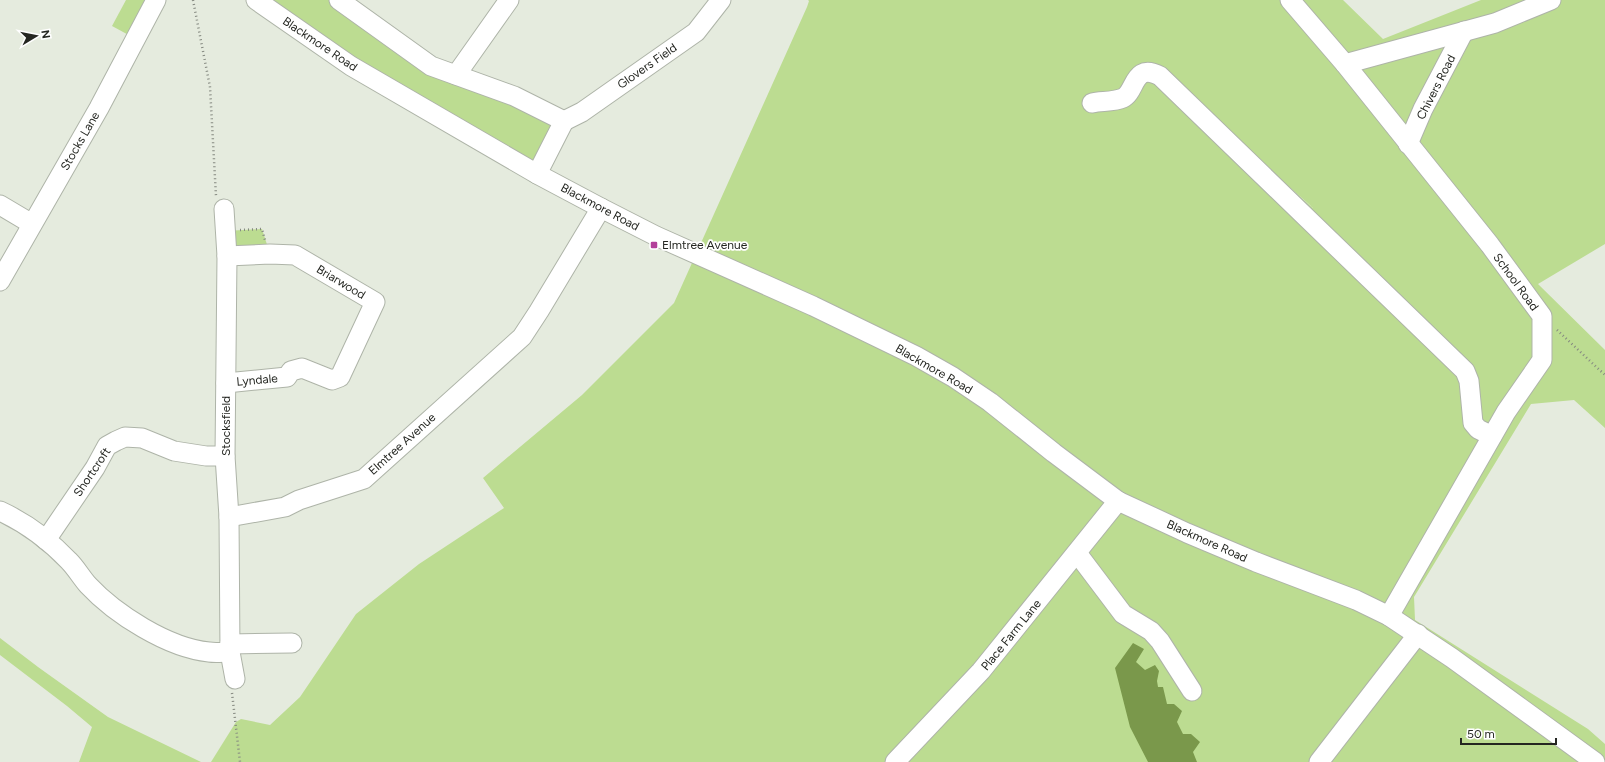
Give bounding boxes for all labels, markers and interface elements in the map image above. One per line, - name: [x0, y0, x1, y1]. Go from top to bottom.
- street label: Blackmore Road: [280, 14, 360, 74]
- north arrow: [16, 16, 56, 56]
- text: N: [38, 29, 52, 40]
- street label: Glovers Field: [615, 40, 679, 92]
- street label: Chivers Road: [1414, 52, 1458, 122]
- street label: Stocks Lane: [58, 109, 103, 173]
- street label: Blackmore Road: [558, 180, 642, 234]
- place label: Elmtree Avenue: [662, 238, 748, 252]
- marker: Elmtree Avenue: [649, 240, 659, 250]
- street label: School Road: [1490, 250, 1542, 314]
- street label: Briarwood: [314, 262, 368, 302]
- street label: Blackmore Road: [893, 341, 975, 397]
- street label: Lyndale: [236, 371, 279, 389]
- street label: Stocksfield: [219, 396, 233, 456]
- street label: Elmtree Avenue: [366, 410, 439, 478]
- street label: Shortcroft: [71, 444, 114, 499]
- street label: Blackmore Road: [1165, 517, 1249, 565]
- street label: Place Farm Lane: [978, 596, 1044, 673]
- scale bar: [1461, 720, 1556, 746]
- text: 50 m: [1467, 727, 1495, 741]

